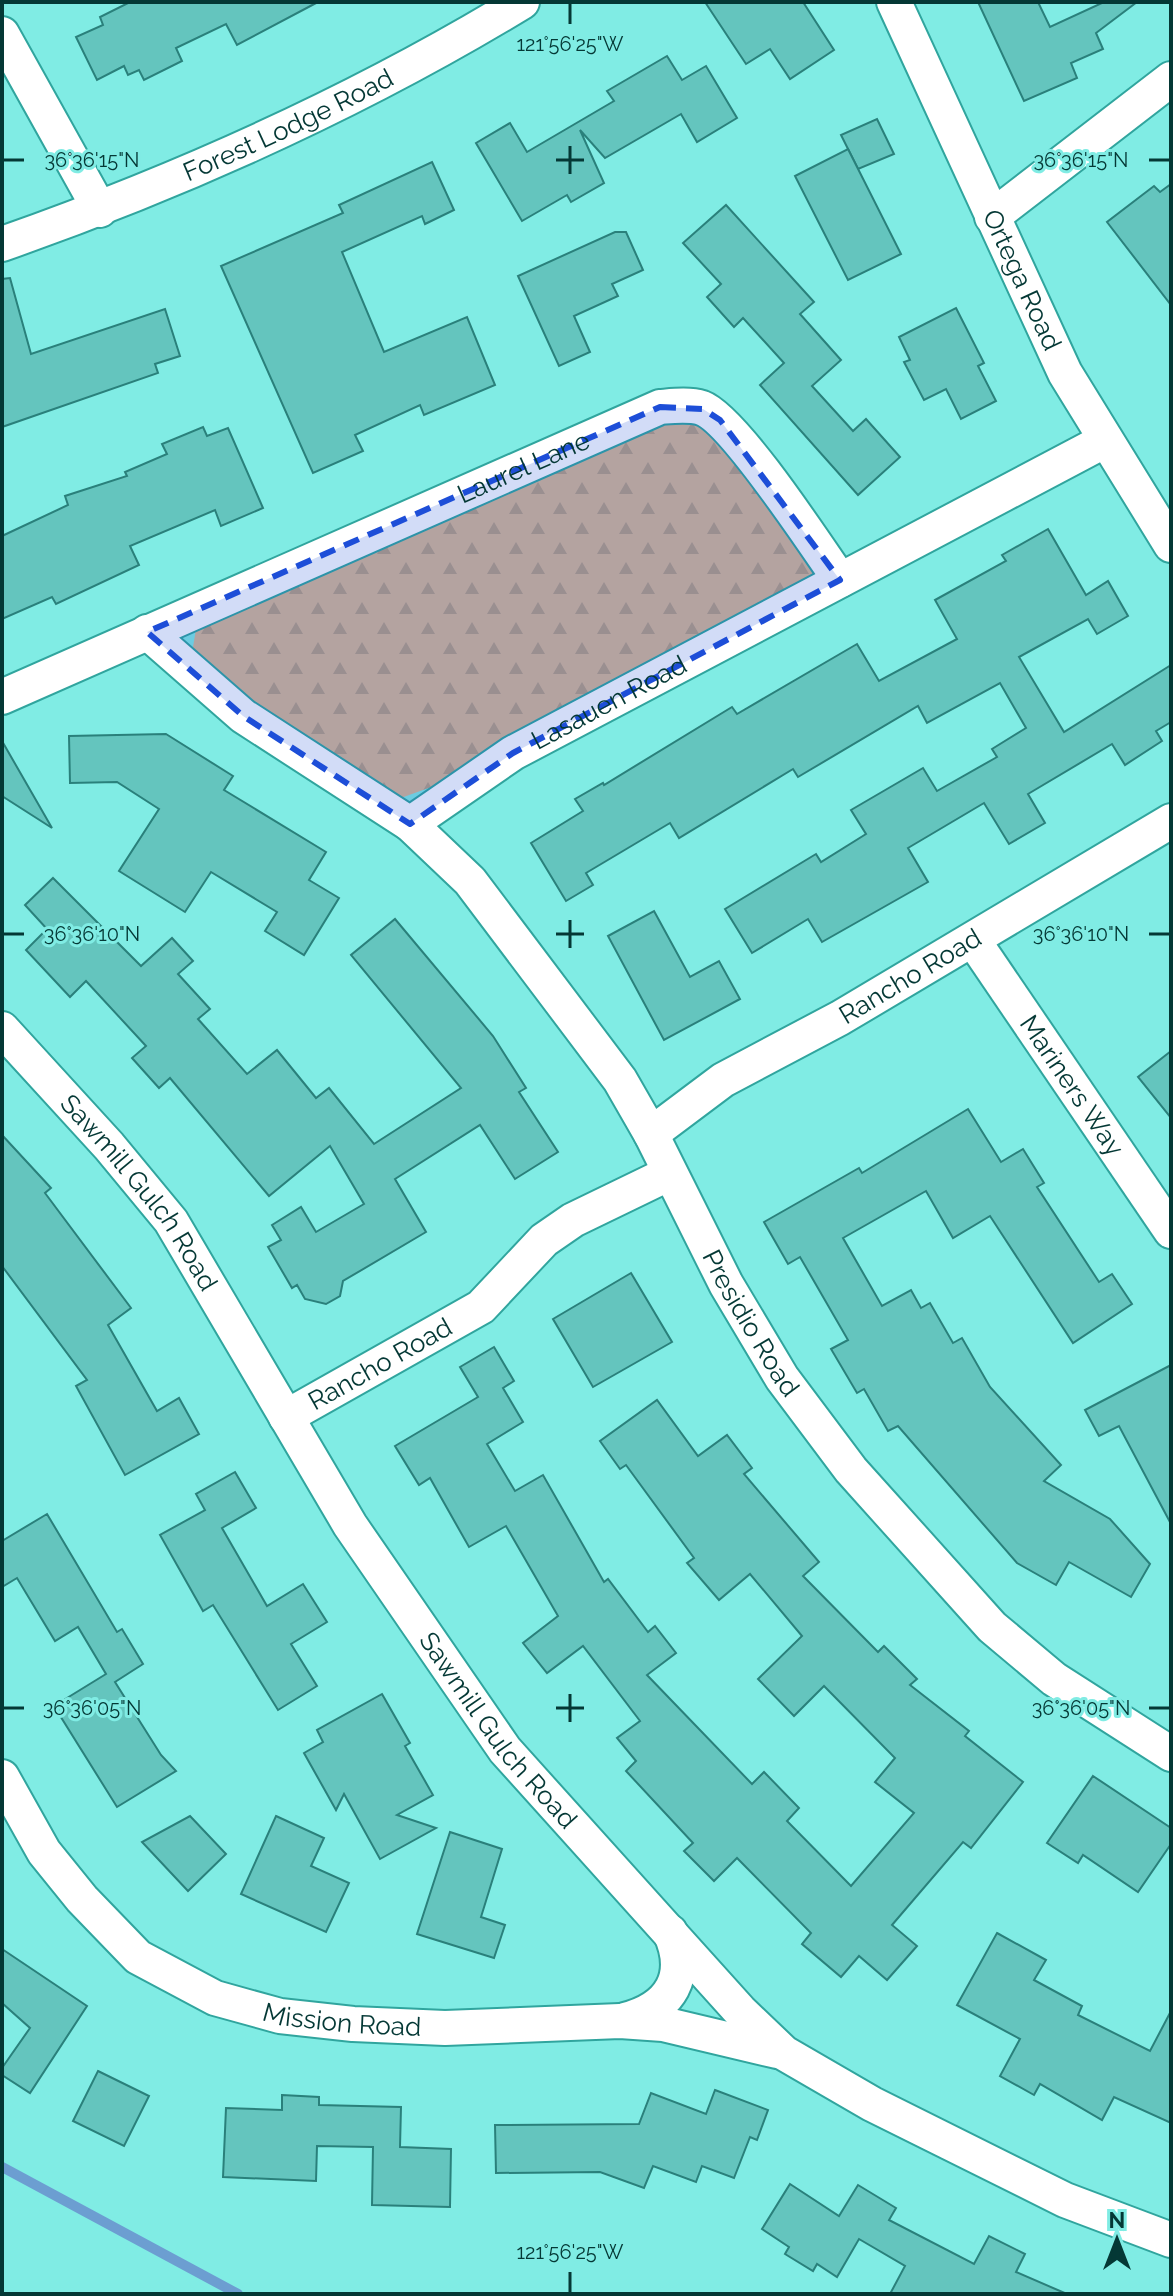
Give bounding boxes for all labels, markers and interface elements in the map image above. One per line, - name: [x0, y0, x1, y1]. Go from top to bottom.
- text: 121°56'25"W: [516, 32, 624, 56]
- street label: Forest Lodge Road: [179, 63, 398, 187]
- text: 36°36'15"N: [44, 148, 140, 172]
- text: 36°36'15"N: [1033, 148, 1129, 172]
- street label: Ortega Road: [977, 205, 1067, 355]
- street label: Laurel Lane: [453, 425, 594, 509]
- street label: Lasauen Road: [526, 649, 692, 756]
- text: 36°36'10"N: [44, 922, 140, 946]
- street label: Rancho Road: [834, 922, 987, 1030]
- text: 36°36'10"N: [1033, 922, 1129, 946]
- street label: Mariners Way: [1014, 1010, 1130, 1161]
- street label: Sawmill Gulch Road: [54, 1088, 224, 1296]
- street label: Presidio Road: [696, 1245, 805, 1402]
- street label: Rancho Road: [303, 1312, 457, 1416]
- street label: Sawmill Gulch Road: [413, 1626, 583, 1834]
- text: 36°36'05"N: [43, 1696, 141, 1720]
- text: 36°36'05"N: [1032, 1696, 1130, 1720]
- street label: Mission Road: [259, 1997, 422, 2042]
- north arrow: [1077, 2200, 1157, 2280]
- text: N: [1109, 2207, 1125, 2233]
- text: 121°56'25"W: [516, 2240, 624, 2264]

